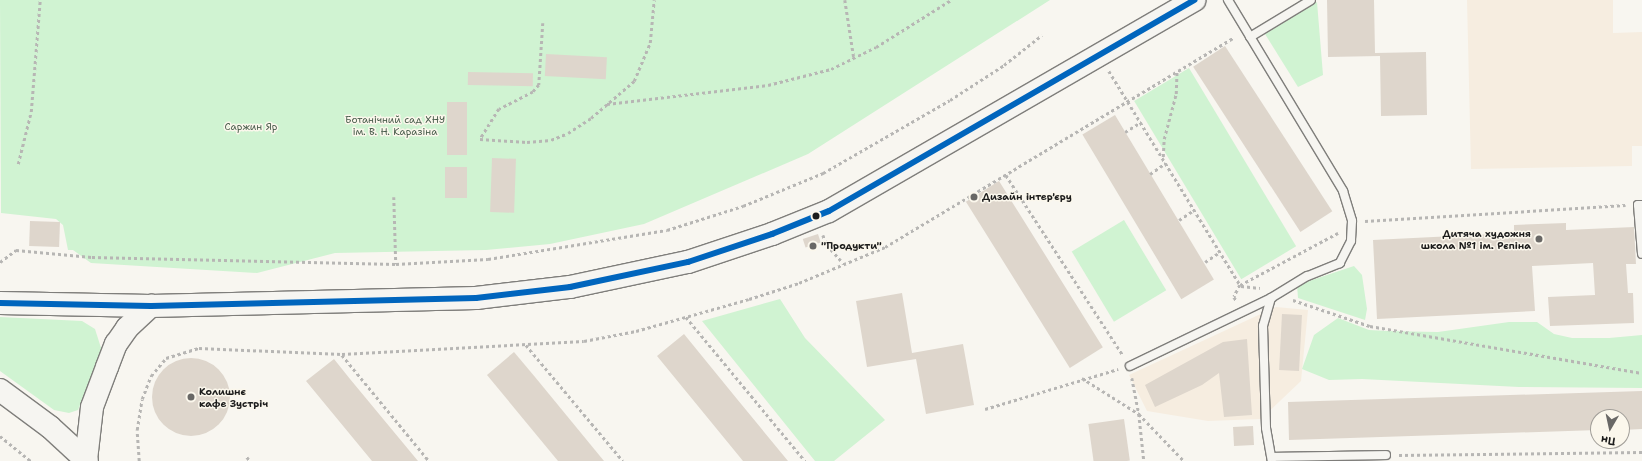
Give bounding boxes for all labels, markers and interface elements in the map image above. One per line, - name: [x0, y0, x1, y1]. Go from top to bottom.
- park label: Ботанічний сад ХНУ ім. В. Н. Каразіна: [345, 113, 445, 136]
- park label: Саржин Яр: [225, 121, 277, 133]
- place label: Дизайн інтер'єру: [982, 191, 1072, 203]
- marker: Дизайн інтер'єру: [969, 192, 979, 202]
- unlabelled marker: [811, 211, 821, 221]
- place label: Дитяча художня школа №1 ім. Рєпіна: [1421, 227, 1531, 250]
- marker: Дитяча художня школа №1 ім. Рєпіна: [1534, 234, 1544, 244]
- place label: "Продукти": [821, 240, 882, 252]
- marker: "Продукти": [808, 241, 818, 251]
- place label: Колишнє кафе Зустріч: [199, 385, 268, 408]
- marker: Колишнє кафе Зустріч: [186, 392, 196, 402]
- north arrow: [1590, 409, 1630, 449]
- text: Пн: [1600, 432, 1617, 449]

